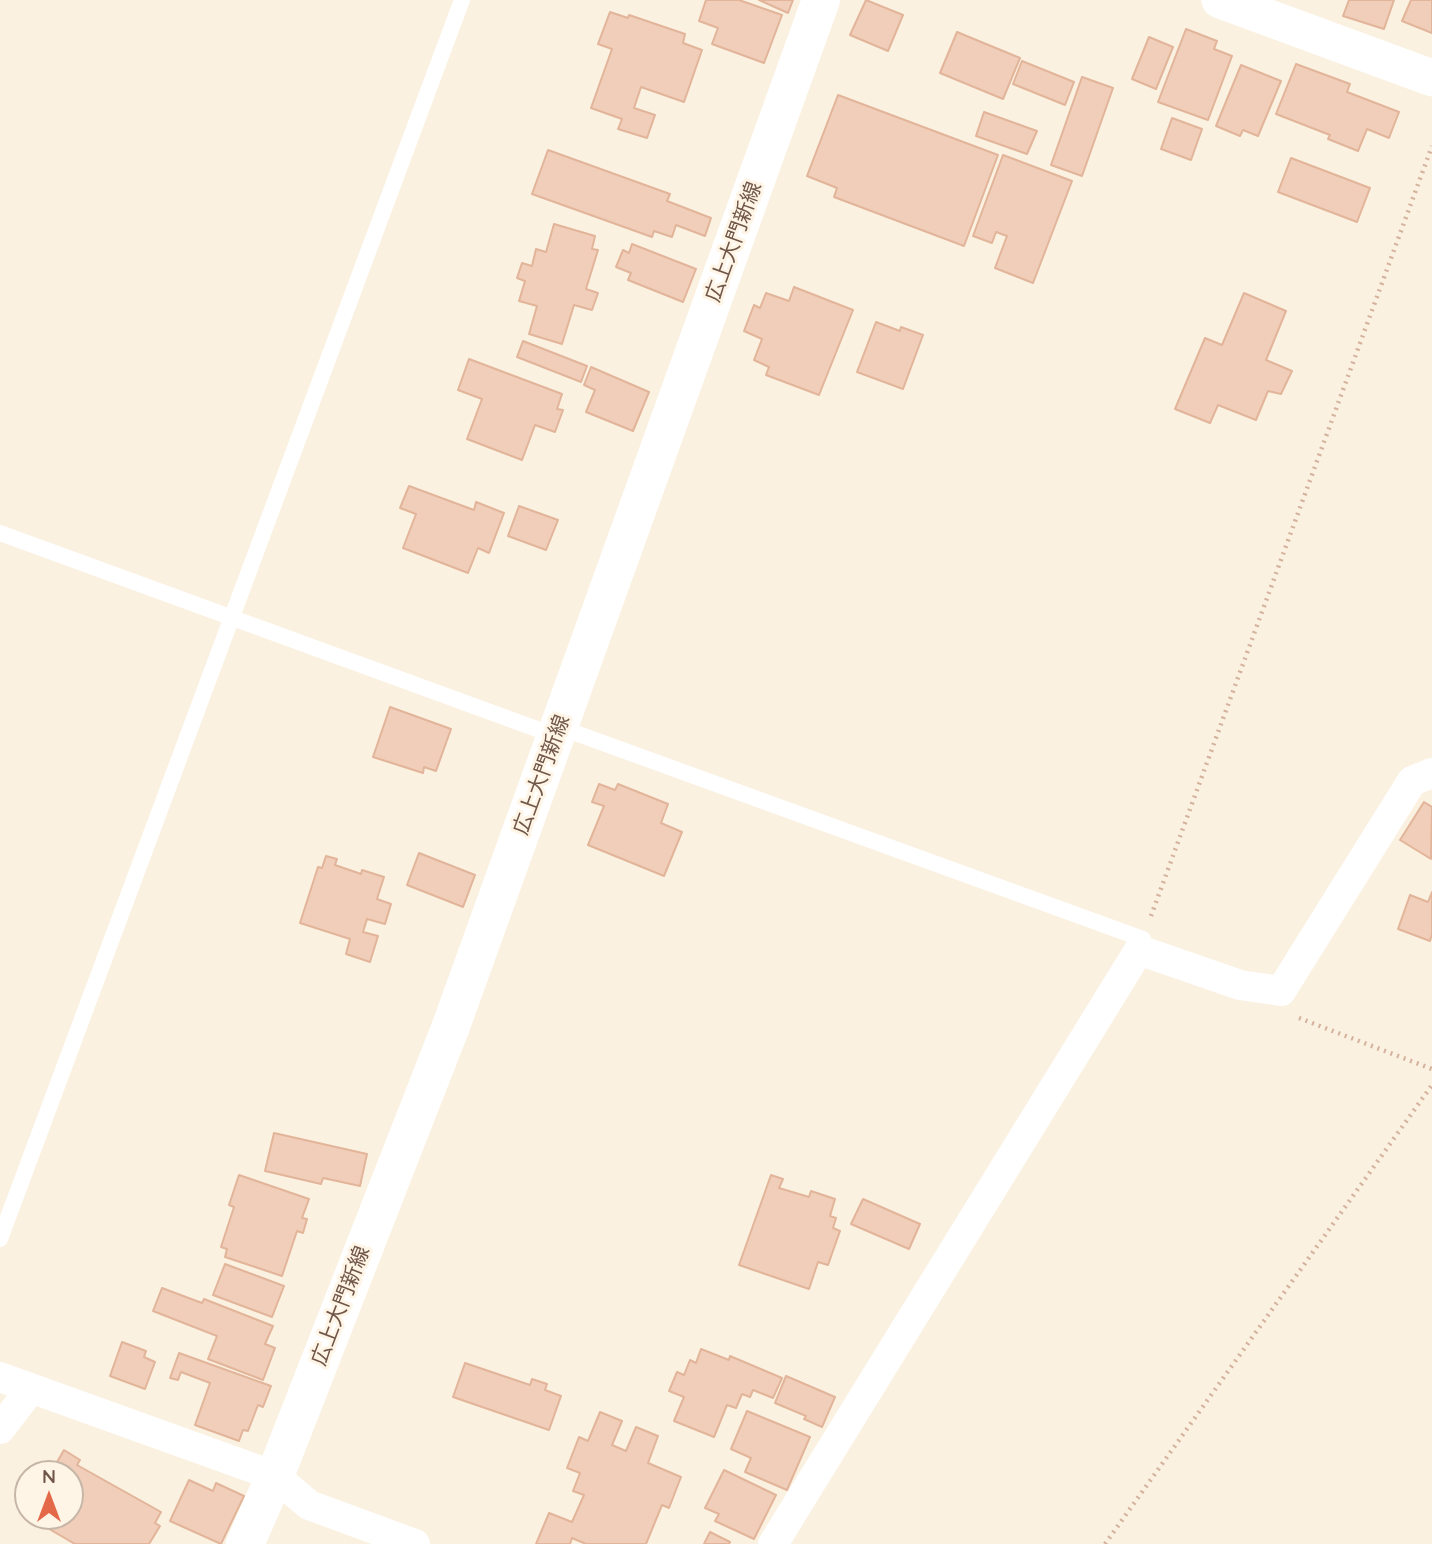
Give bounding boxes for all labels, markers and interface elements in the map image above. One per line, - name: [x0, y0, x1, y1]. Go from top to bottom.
- street label: 広上大門新線: [701, 178, 767, 306]
- street label: 広上大門新線: [509, 711, 575, 839]
- street label: 広上大門新線: [307, 1243, 375, 1369]
- north arrow: [14, 1460, 84, 1530]
- text: N: [42, 1464, 56, 1488]

